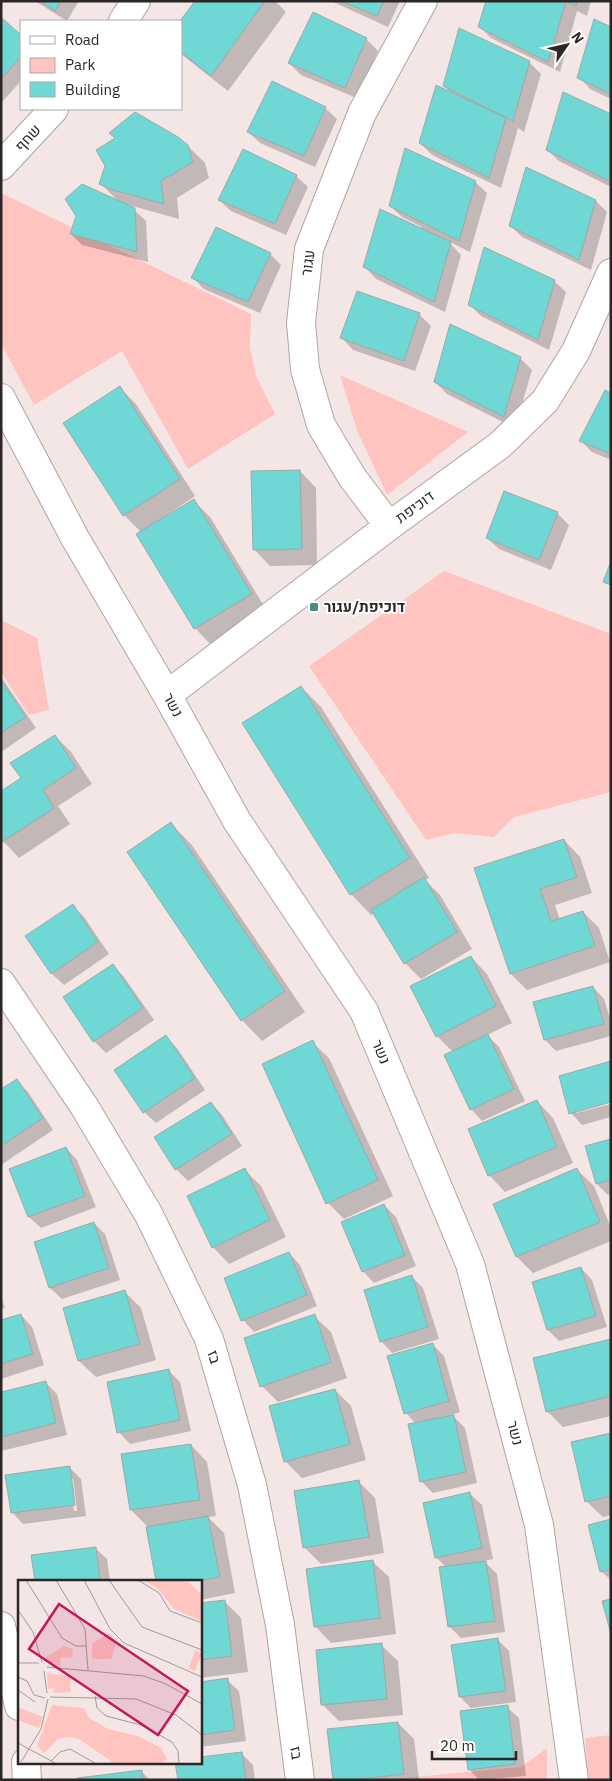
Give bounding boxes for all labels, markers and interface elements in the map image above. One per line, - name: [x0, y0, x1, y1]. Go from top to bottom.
- legend: [20, 20, 182, 110]
- north arrow: [542, 20, 592, 70]
- text: N: [567, 28, 588, 47]
- text: Road: [65, 30, 100, 49]
- text: Park: [65, 55, 95, 74]
- text: Building: [65, 80, 120, 99]
- street label: שחף: [11, 120, 45, 155]
- street label: עגור: [296, 249, 319, 277]
- street label: דוכיפת: [391, 486, 438, 527]
- place label: דוכיפת/עגור: [324, 597, 405, 616]
- marker: דוכיפת/עגור: [308, 601, 320, 613]
- street label: נשר: [159, 689, 188, 720]
- street label: נשר: [368, 1037, 395, 1067]
- street label: בז: [203, 1348, 226, 1366]
- street label: נשר: [503, 1418, 528, 1447]
- inset map: [18, 1580, 201, 1764]
- scale bar: [432, 1728, 516, 1760]
- text: 20 m: [440, 1736, 475, 1755]
- street label: בז: [286, 1745, 307, 1761]

